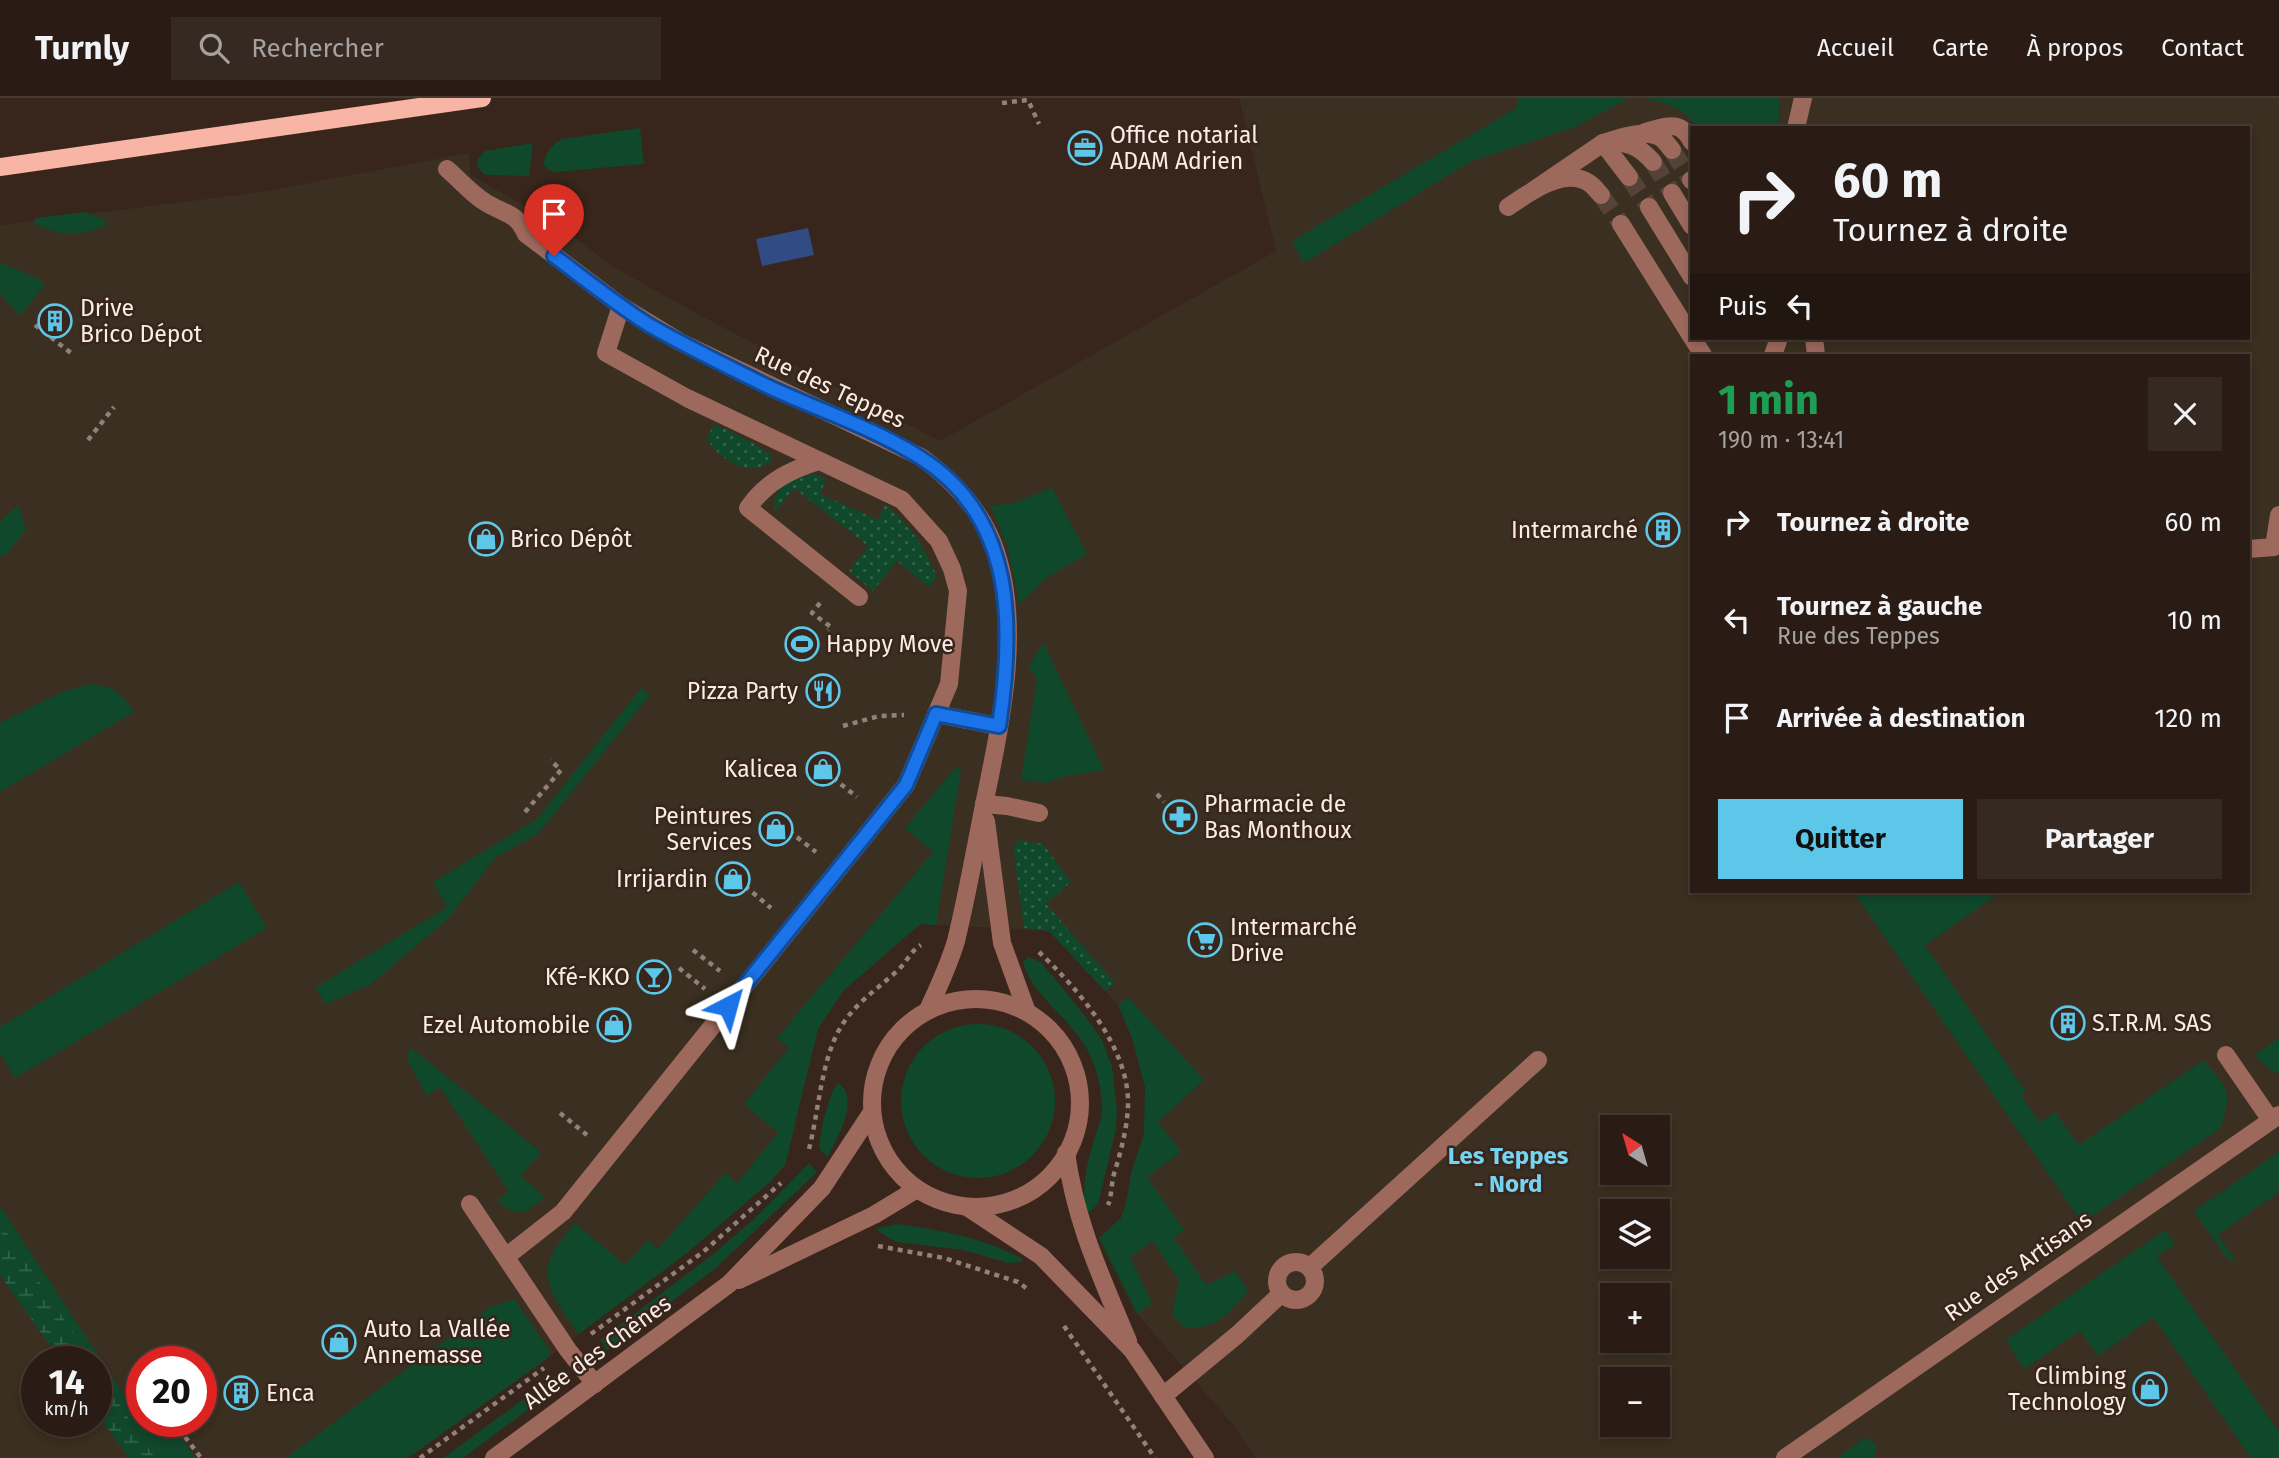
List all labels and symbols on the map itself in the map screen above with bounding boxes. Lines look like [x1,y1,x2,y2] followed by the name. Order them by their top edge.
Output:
[1110,121,1258,175] place label: Office notarial ADAM Adrien
[1066,129,1104,167] office icon: Office notarial ADAM Adrien
[524,184,584,256] pin
[80,294,203,348] place label: Drive Brico Dépot
[36,302,74,340] building icon: Drive Brico Dépot
[750,340,910,434] street label: Rue des Teppes
[1644,511,1682,549] building icon: Intermarché
[1511,516,1638,544] place label: Intermarché
[467,520,505,558] shop icon: Brico Dépôt
[510,525,633,553] place label: Brico Dépôt
[783,625,821,663] sports icon: Happy Move
[826,630,954,658] place label: Happy Move
[804,672,842,710] restaurant icon: Pizza Party
[687,677,799,705] place label: Pizza Party
[804,750,842,788] shop icon: Kalicea
[724,755,798,783] place label: Kalicea
[1204,790,1353,844] place label: Pharmacie de Bas Monthoux
[1161,798,1199,836] pharmacy icon: Pharmacie de Bas Monthoux
[654,802,752,856] place label: Peintures Services
[757,810,795,848] shop icon: Peintures Services
[714,860,752,898] shop icon: Irrijardin
[616,865,708,893] place label: Irrijardin
[1230,913,1357,967] place label: Intermarché Drive
[1186,921,1224,959] supermarket icon: Intermarché Drive
[635,958,673,996] bar icon: Kfé-KKO
[545,963,630,991] place label: Kfé-KKO
[691,969,765,1043] position arrow
[2049,1004,2087,1042] building icon: S.T.R.M. SAS
[595,1006,633,1044] shop icon: Ezel Automobile
[2092,1009,2212,1037] place label: S.T.R.M. SAS
[422,1011,590,1039] place label: Ezel Automobile
[1600,1115,1670,1185] north arrow
[1448,1142,1569,1198] district label: Les Teppes - Nord
[1939,1205,2097,1327] street label: Rue des Artisans
[517,1289,677,1415] street label: Allée des Chênes
[364,1315,510,1369] place label: Auto La Vallée Annemasse
[320,1323,358,1361] shop icon: Auto La Vallée Annemasse
[126,1346,217,1437] speed limit sign: 20
[2008,1362,2127,1416] place label: Climbing Technology
[2131,1370,2169,1408] shop icon: Climbing Technology
[222,1374,260,1412] building icon: Enca
[266,1379,315,1407] place label: Enca

